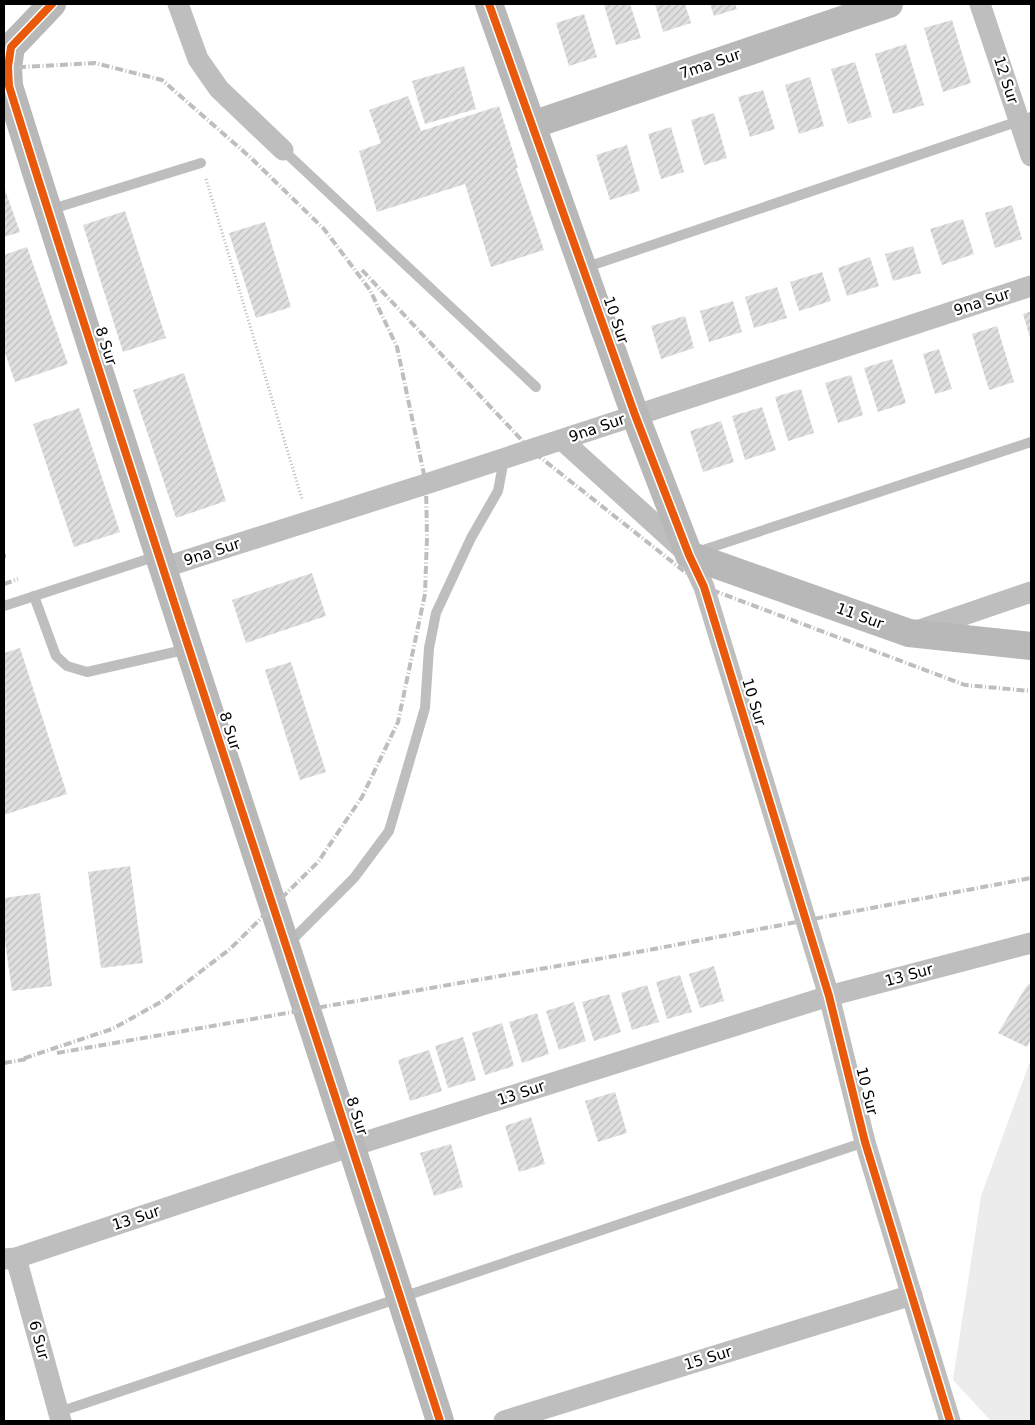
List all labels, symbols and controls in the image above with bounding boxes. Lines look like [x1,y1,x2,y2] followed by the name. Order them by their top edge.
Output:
[677,45,744,83] street label: 7ma Sur
[990,54,1022,107] street label: 12 Sur
[952,284,1013,320] street label: 9na Sur
[600,294,633,347] street label: 10 Sur
[91,324,121,368] street label: 8 Sur
[567,410,628,446] street label: 9na Sur
[182,534,243,570] street label: 9na Sur
[834,599,887,633] street label: 11 Sur
[738,676,770,729] street label: 10 Sur
[215,709,245,753] street label: 8 Sur
[883,960,936,990] street label: 13 Sur
[852,1065,882,1118] street label: 10 Sur
[495,1077,548,1109] street label: 13 Sur
[342,1094,372,1138] street label: 8 Sur
[110,1202,163,1234] street label: 13 Sur
[25,1319,53,1362] street label: 6 Sur
[682,1342,735,1374] street label: 15 Sur

